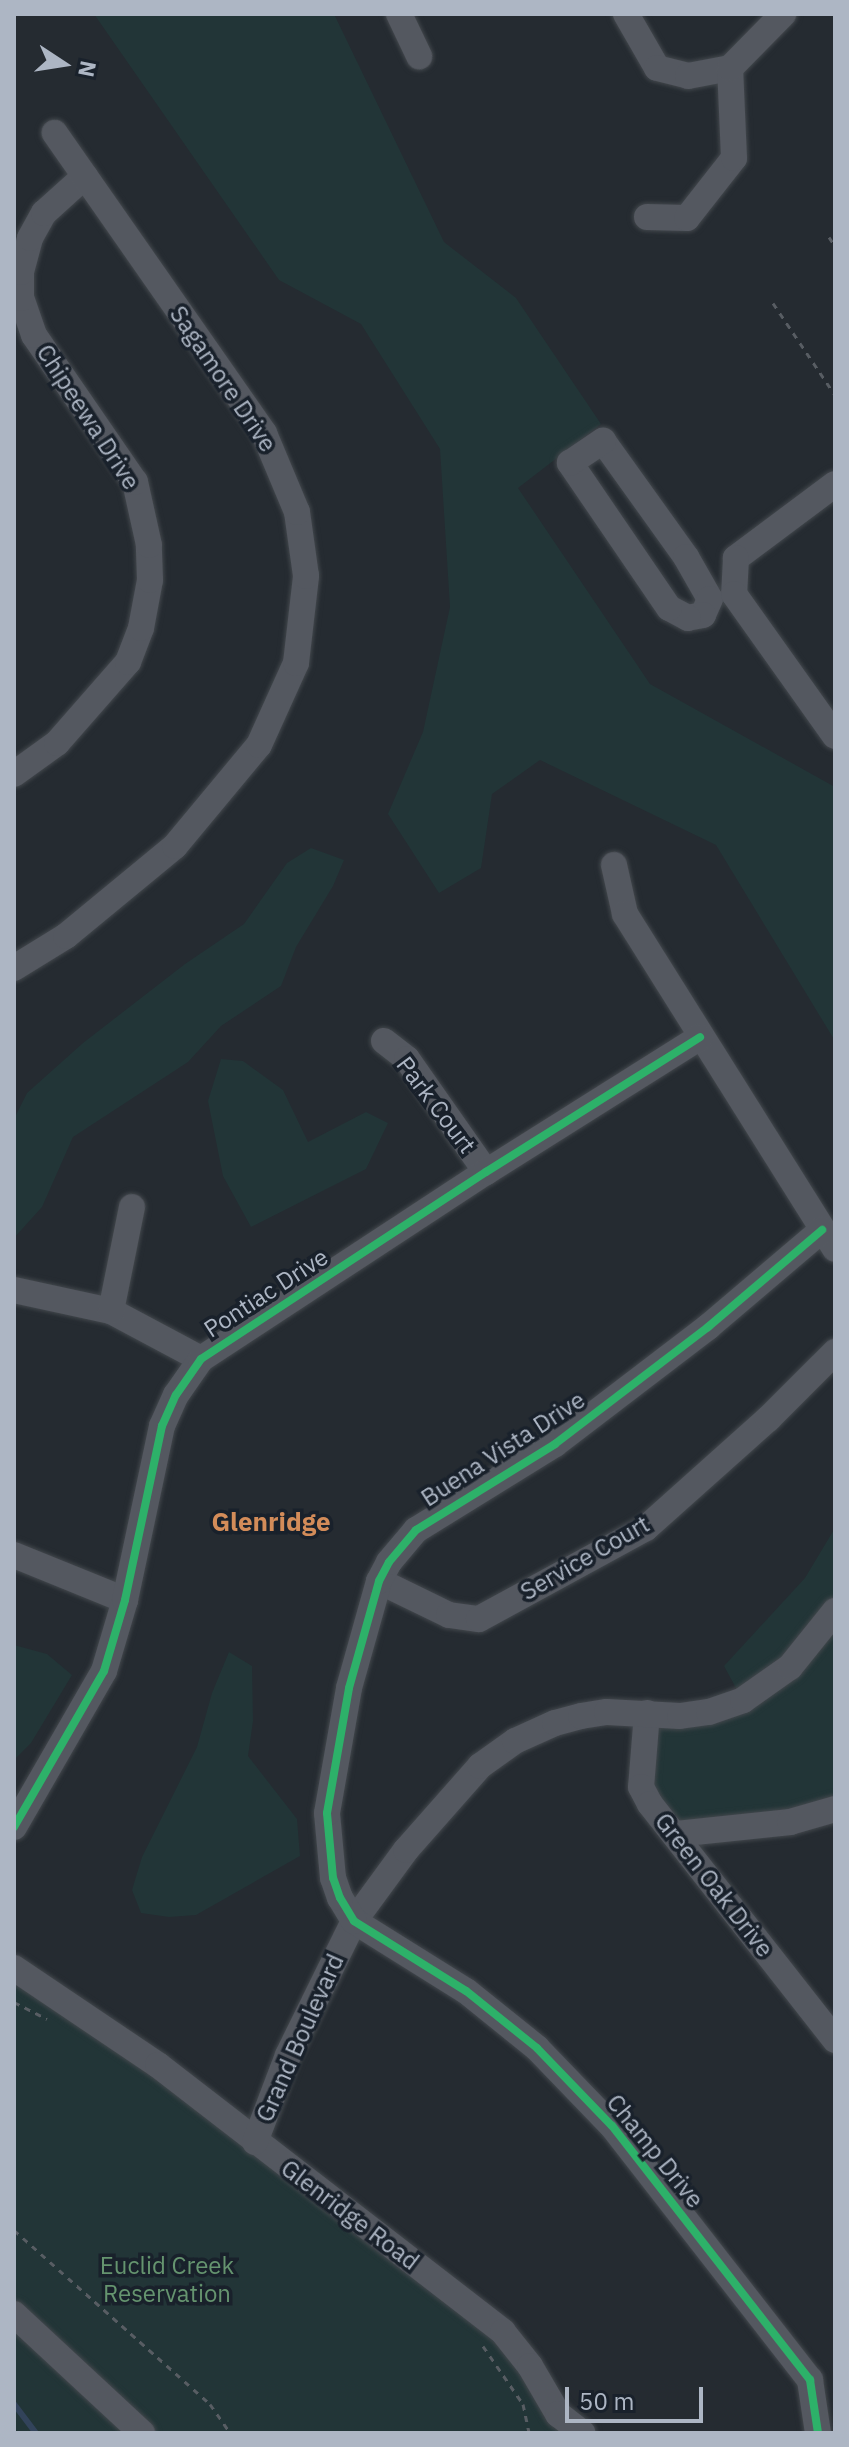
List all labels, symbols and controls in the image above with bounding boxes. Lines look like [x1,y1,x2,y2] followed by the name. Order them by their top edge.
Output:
[24,24,104,104] north arrow
[72,58,104,80] text: N
[164,301,282,457] street label: Sagamore Drive
[30,339,146,495] street label: Chipeewa Drive
[390,1051,482,1159] street label: Park Court
[199,1242,333,1344] street label: Pontiac Drive
[416,1385,590,1513] street label: Buena Vista Drive
[211,1506,331,1538] district label: Glenridge
[515,1510,655,1606] street label: Service Court
[649,1807,779,1963] street label: Green Oak Drive
[250,1950,350,2126] street label: Grand Boulevard
[601,2088,709,2214] street label: Champ Drive
[275,2154,425,2276] street label: Glenridge Road
[100,2252,234,2308] park label: Euclid Creek Reservation
[569,2371,707,2421] scale bar
[579,2385,634,2417] text: 50 m

